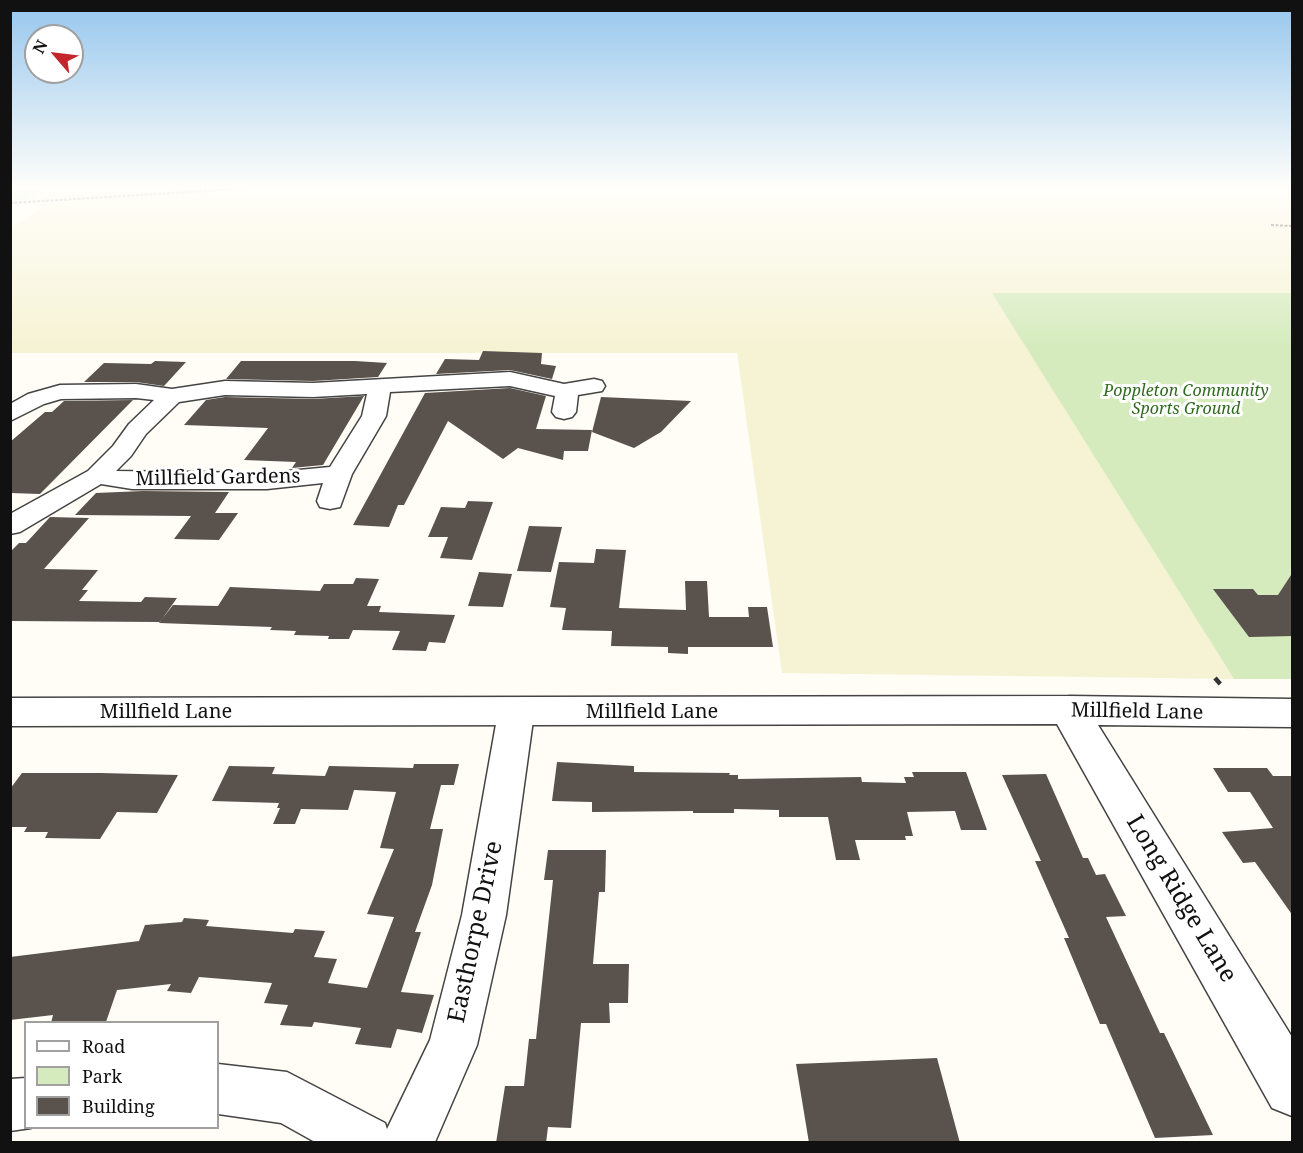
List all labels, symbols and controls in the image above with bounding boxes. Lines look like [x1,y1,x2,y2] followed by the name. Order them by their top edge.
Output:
[24,24,84,84] north arrow
[27,36,53,57] text: N
[1103,381,1269,419] park label: Poppleton Community Sports Ground
[135,465,301,491] street label: Millfield Gardens
[1071,699,1203,725] street label: Millfield Lane
[100,700,232,724] street label: Millfield Lane
[586,700,718,724] street label: Millfield Lane
[1120,810,1242,988] street label: Long Ridge Lane
[443,838,509,1026] street label: Easthorpe Drive
[24,1021,219,1129] legend
[82,1034,125,1058] text: Road
[82,1064,122,1088] text: Park
[82,1094,155,1118] text: Building

